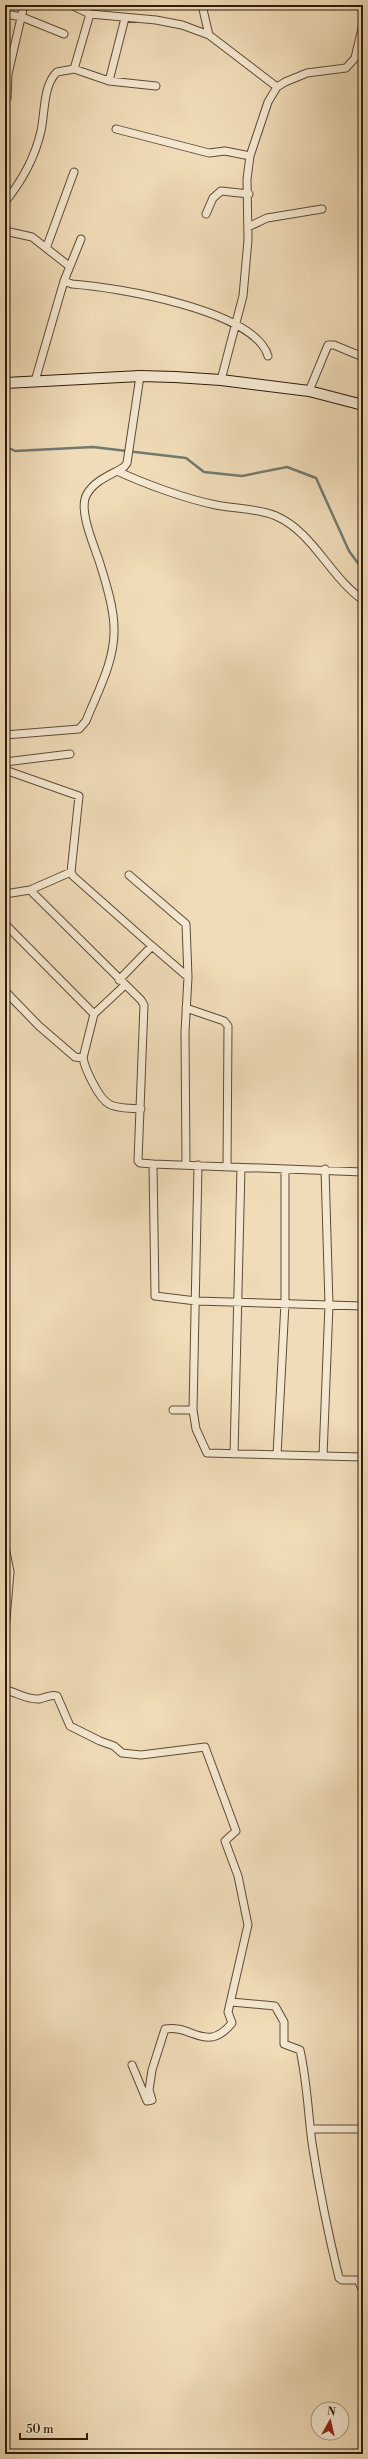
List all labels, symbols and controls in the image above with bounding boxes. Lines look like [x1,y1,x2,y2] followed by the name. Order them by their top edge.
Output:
[310,2401,350,2441] north arrow
[326,2405,337,2420] text: N
[20,2415,87,2441] scale bar
[26,2422,54,2437] text: 50 m

